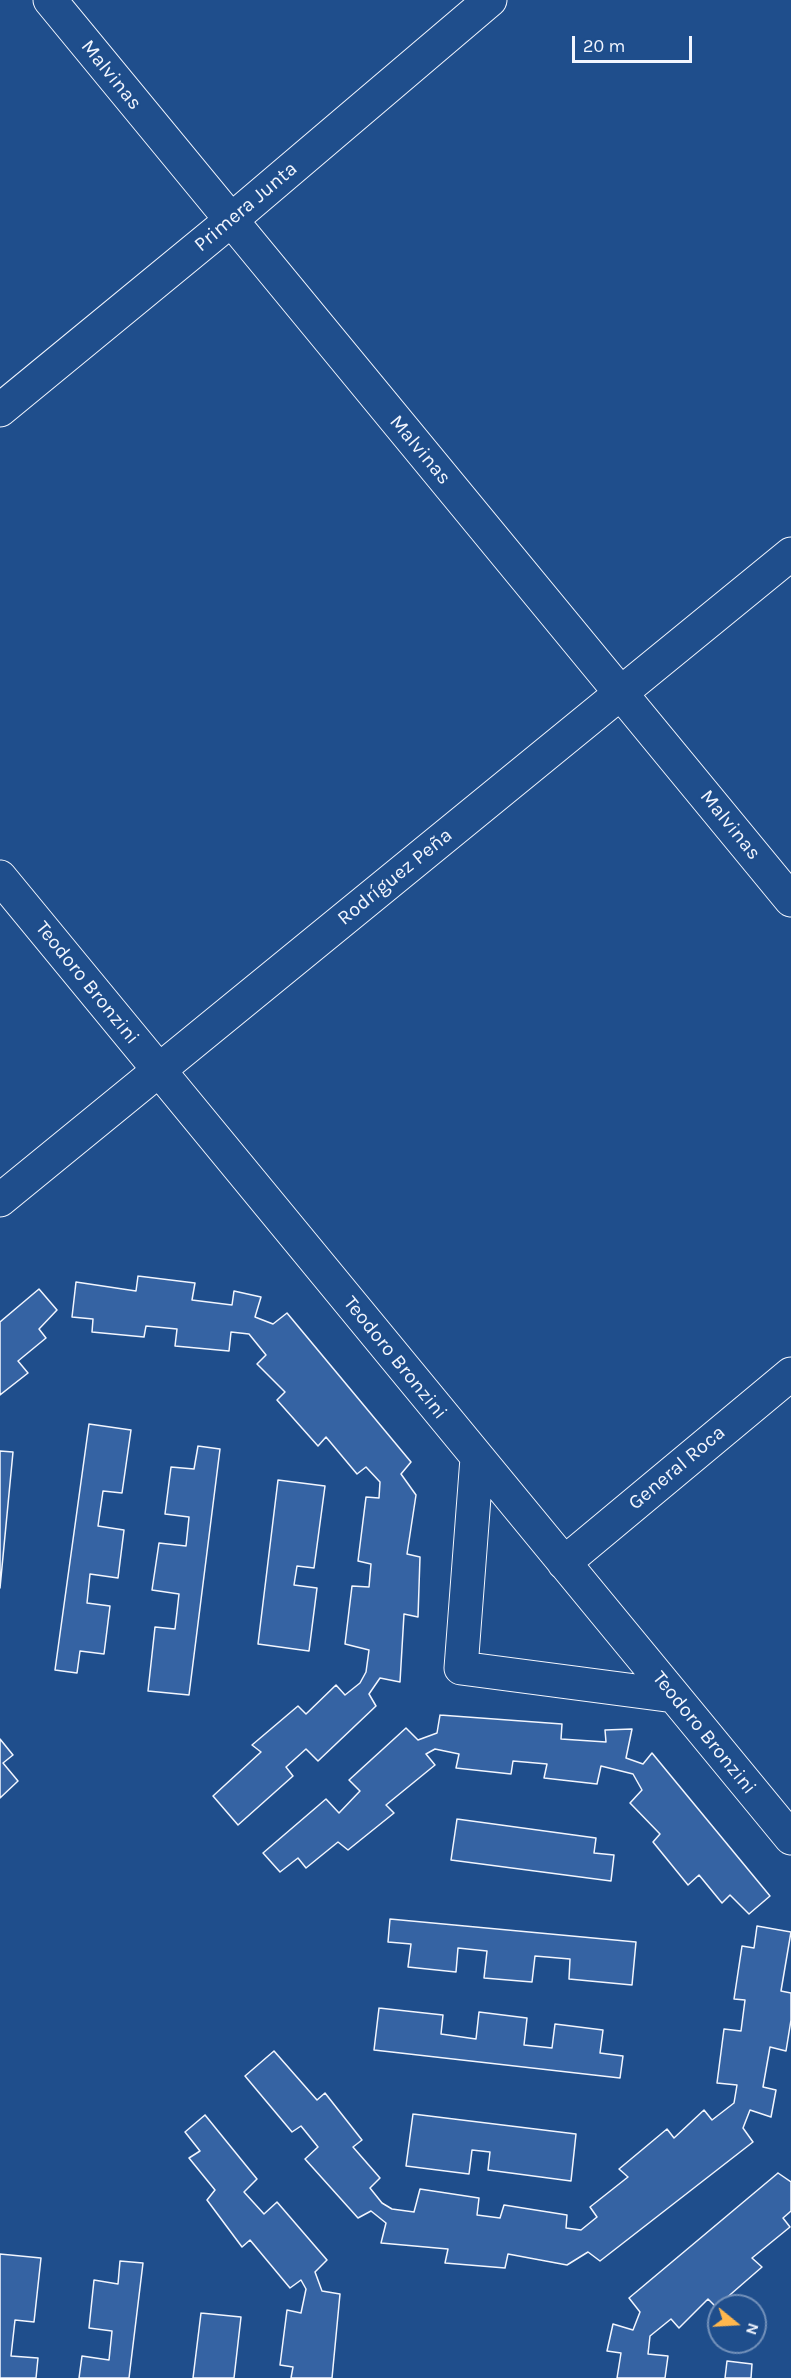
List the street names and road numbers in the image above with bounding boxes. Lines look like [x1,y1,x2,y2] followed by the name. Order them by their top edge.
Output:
[76,35,146,115] street label: Malvinas
[190,157,302,257] street label: Primera Junta
[384,410,456,490] street label: Malvinas
[695,785,765,865] street label: Malvinas
[333,823,457,931] street label: Rodríguez Peña
[30,917,144,1049] street label: Teodoro Bronzini
[338,1292,452,1424] street label: Teodoro Bronzini
[624,1421,730,1515] street label: General Roca
[647,1667,761,1799] street label: Teodoro Bronzini

